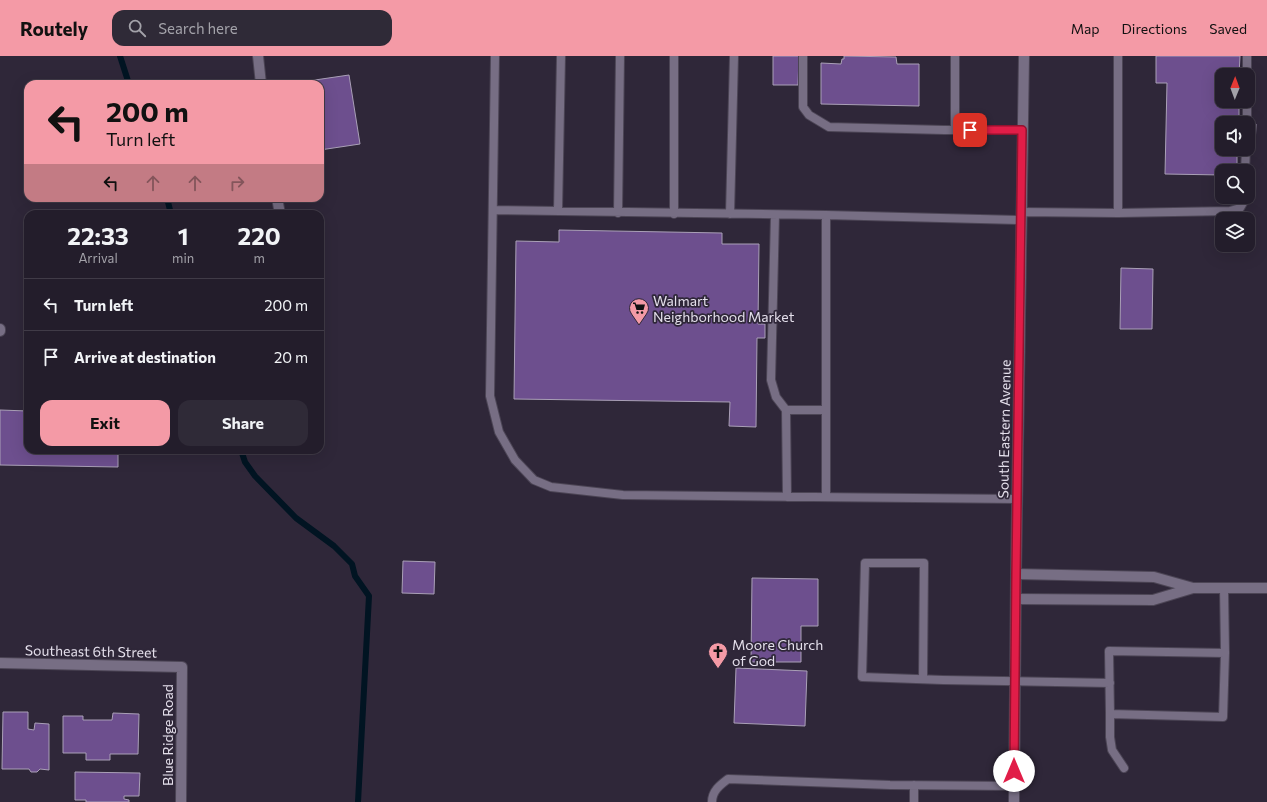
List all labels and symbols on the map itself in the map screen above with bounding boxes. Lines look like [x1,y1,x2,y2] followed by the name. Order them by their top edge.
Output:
[1215,68,1255,108] north arrow
[953,113,987,147] pin
[653,292,795,325] place label: Walmart Neighborhood Market
[628,297,650,325] supermarket icon: Walmart Neighborhood Market
[994,359,1014,499] street label: South Eastern Avenue
[732,636,823,669] place label: Moore Church of God
[25,641,157,661] street label: Southeast 6th Street
[707,641,729,669] church icon: Moore Church of God
[159,684,176,786] street label: Blue Ridge Road
[993,750,1035,792] position arrow

